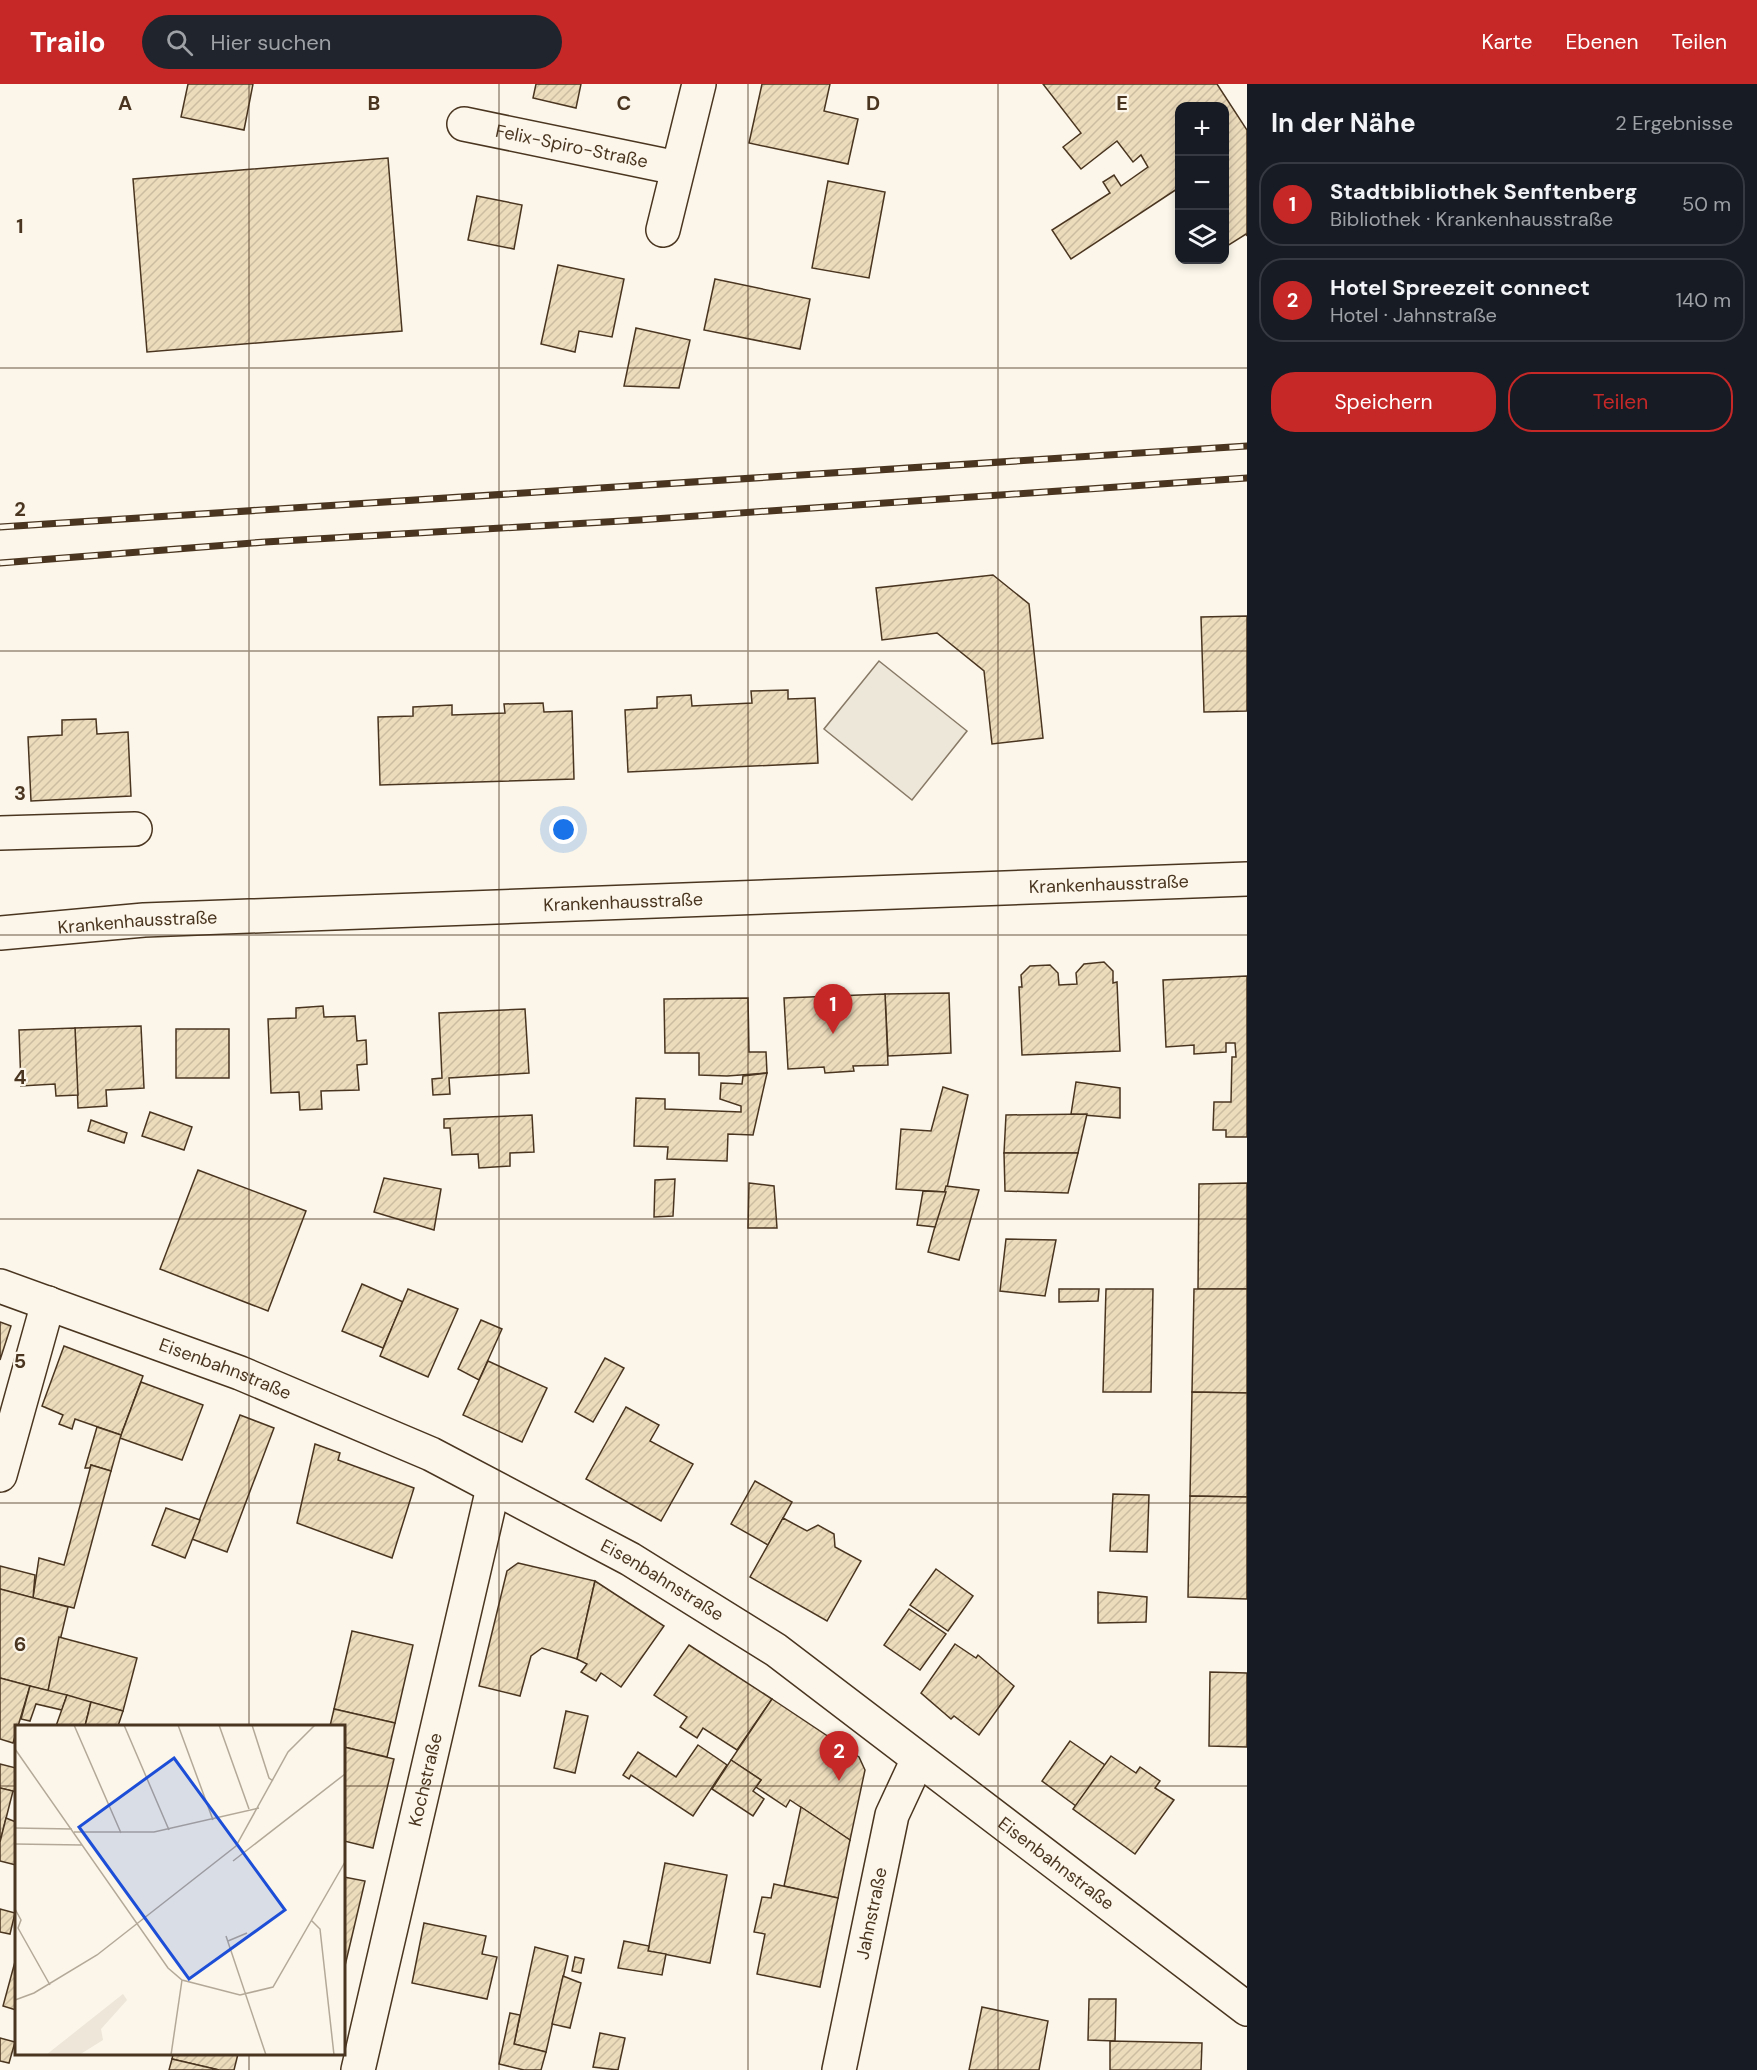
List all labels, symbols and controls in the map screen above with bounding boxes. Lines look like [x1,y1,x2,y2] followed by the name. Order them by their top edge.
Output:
[142,15,562,69] search box
[30,24,106,61] text: Trailo
[163,26,196,59] icon: search
[211,28,331,57] text: Hier suchen
[1482,28,1532,56] text: Karte
[1565,28,1638,56] text: Ebenen
[1671,28,1727,56] text: Teilen
[118,90,132,116] text: A
[368,90,380,116] text: B
[617,90,631,116] text: C
[866,90,880,116] text: D
[1116,90,1128,116] text: E
[1175,102,1229,264] map controls
[1175,102,1229,156] button: +
[1271,106,1416,140] text: In der Nähe
[1615,110,1733,136] text: 2 Ergebnisse
[493,119,650,174] street label: Felix-Spiro-Straße
[1175,156,1229,210] button: −
[1330,177,1637,206] text: Stadtbibliothek Senftenberg
[1289,191,1296,217] text: 1
[1682,191,1731,217] text: 50 m
[1330,206,1613,232] text: Bibliothek · Krankenhausstraße
[1175,210,1229,264] button: layers
[16,213,24,239] text: 1
[1330,273,1590,302] text: Hotel Spreezeit connect
[1287,287,1298,313] text: 2
[1676,287,1731,313] text: 140 m
[1330,302,1497,328] text: Hotel · Jahnstraße
[1271,372,1496,432] button: Speichern
[1508,372,1733,432] button: Teilen
[14,496,26,522] text: 2
[14,780,26,806] text: 3
[549,815,578,844] your location
[1028,869,1189,899] street label: Krankenhausstraße
[543,887,703,917] street label: Krankenhausstraße
[57,905,218,940] street label: Krankenhausstraße
[814,984,852,1034] pin: 1
[14,1064,27,1090] text: 4
[156,1333,295,1405] street label: Eisenbahnstraße
[14,1348,26,1374] text: 5
[596,1534,728,1626] street label: Eisenbahnstraße
[14,1631,26,1657] text: 6
[15,1725,345,2055] inset map
[403,1731,448,1829] street label: Kochstraße
[820,1732,858,1781] pin: 2
[993,1812,1119,1915] street label: Eisenbahnstraße
[850,1865,893,1962] street label: Jahnstraße

